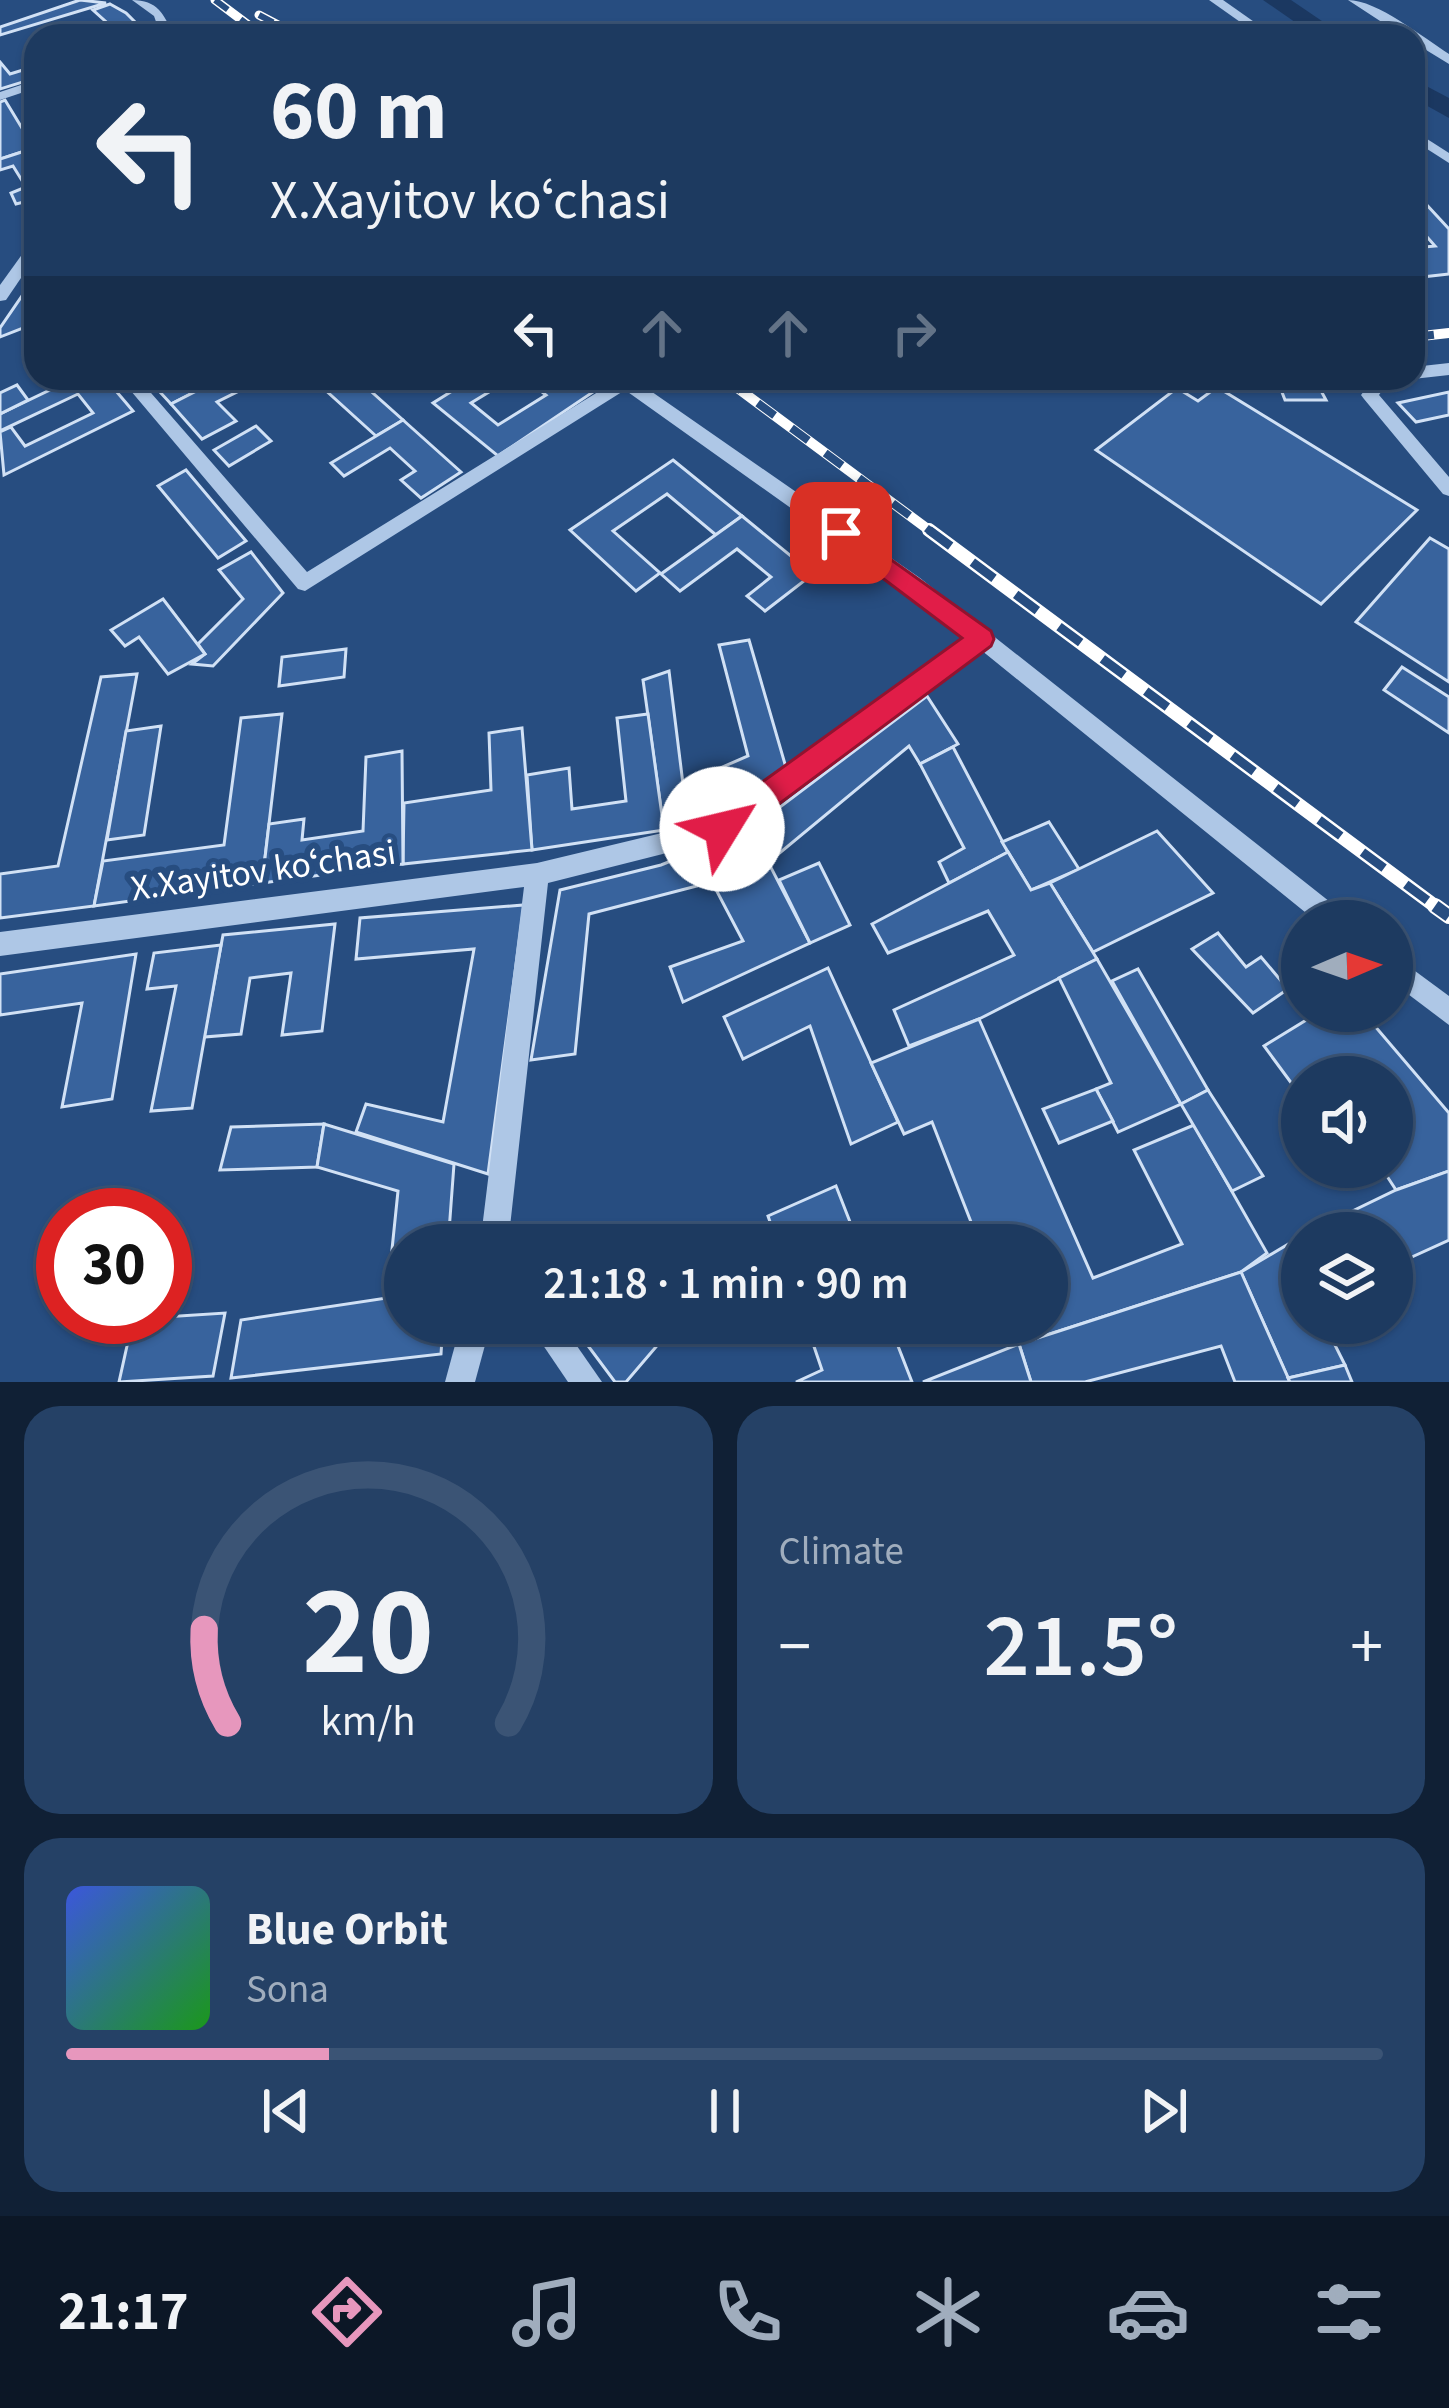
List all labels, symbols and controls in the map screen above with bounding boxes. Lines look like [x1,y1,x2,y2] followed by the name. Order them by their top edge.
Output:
[270,52,448,172] text: 60 m
[72,72,228,228] icon: left
[270,163,670,240] text: X.Xayitov koʻchasi
[503,300,569,366] icon: left
[629,300,695,366] icon: ahead
[755,300,821,366] icon: ahead
[881,300,947,366] icon: right
[790,482,892,584] pin
[808,500,874,566] icon: arrive
[659,766,785,892] position arrow
[128,827,399,914] street label: X.Xayitov koʻchasi
[1281,900,1413,1032] north arrow
[1281,900,1413,1344] map controls
[1281,1056,1413,1188] button: sound
[36,1188,192,1344] speed limit sign: 30
[1281,1212,1413,1344] button: layers
[543,1252,909,1316] text: 21:18 · 1 min · 90 m
[779,1524,904,1580] text: Climate
[302,1544,434,1722] text: 20
[983,1583,1178,1711] text: 21.5°
[779,1600,811,1694] text: −
[1350,1600,1383,1694] text: +
[321,1691,416,1752] text: km/h
[246,1898,448,1962] text: Blue Orbit
[246,1962,329,2018] text: Sona
[253,2078,319,2144] icon: previous
[692,2078,758,2144] icon: pause
[1131,2078,1197,2144] icon: next
[305,2270,389,2354] icon: directions
[505,2270,589,2354] icon: music
[706,2270,790,2354] icon: phone
[906,2270,990,2354] icon: climate
[1106,2270,1190,2354] icon: car
[1307,2270,1391,2354] icon: filters
[58,2274,188,2351] text: 21:17

